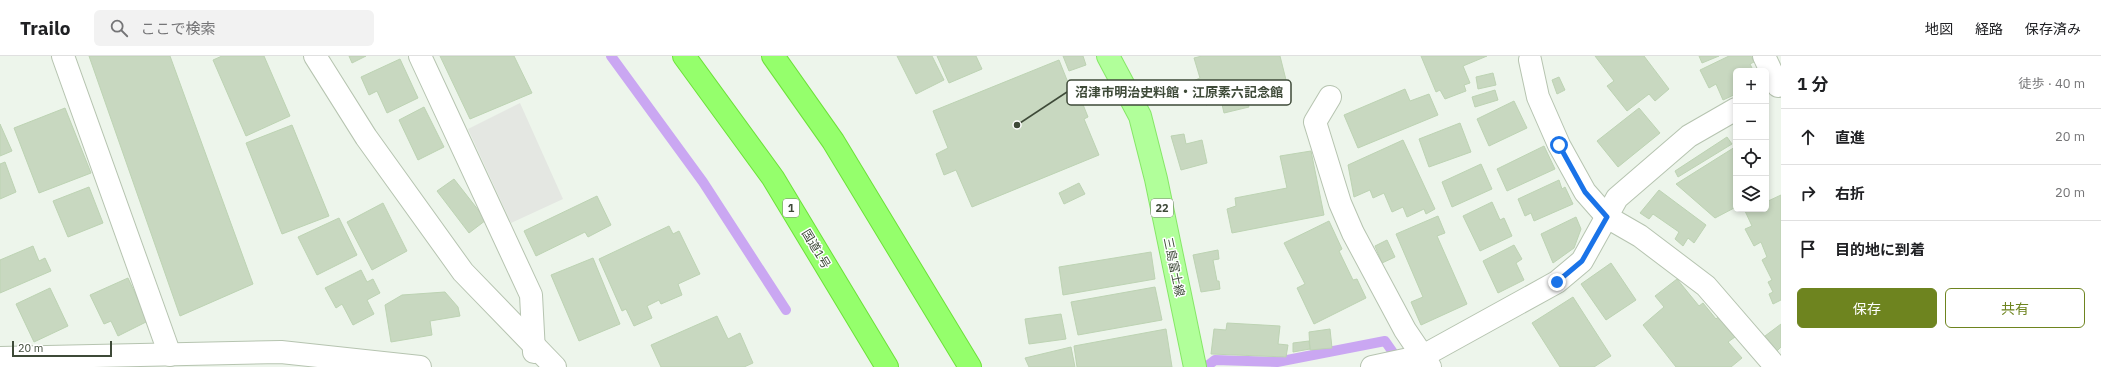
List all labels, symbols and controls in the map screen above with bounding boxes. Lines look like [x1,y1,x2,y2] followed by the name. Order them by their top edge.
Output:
[94,10,374,46] search box
[20,16,70,40] text: Trailo
[108,17,130,39] icon: search
[140,19,215,38] text: ここで検索
[1925,20,1953,38] text: 地図
[1975,20,2003,38] text: 経路
[2025,20,2081,38] text: 保存済み
[1733,68,1769,212] map controls
[1733,68,1769,104] button: +
[1797,73,1828,95] text: 1 分
[2019,75,2085,92] text: 徒歩 · 40 m
[1067,80,1291,105] callout: 沼津市明治史料館・江原素六記念館
[1075,84,1283,101] text: 沼津市明治史料館・江原素六記念館
[1733,104,1769,140] button: −
[1797,126,1819,148] icon: ahead
[1835,128,1865,147] text: 直進
[2055,128,2085,145] text: 20 m
[1550,136,1568,154] route start
[1733,140,1769,176] button: locate
[1733,176,1769,212] button: layers
[1797,182,1819,204] icon: right
[1835,184,1865,203] text: 右折
[2055,184,2085,201] text: 20 m
[783,199,799,217] road number: 1
[1151,199,1173,217] road number: 22
[799,226,834,271] street label: 国道1号
[1161,236,1188,298] street label: 三島富士線
[1797,238,1819,260] icon: arrive
[1835,240,1925,259] text: 目的地に到着
[1548,273,1566,291] route end
[1797,288,1937,328] button: 保存
[1945,288,2085,328] button: 共有
[12,339,112,358] scale bar
[18,341,43,355] text: 20 m

